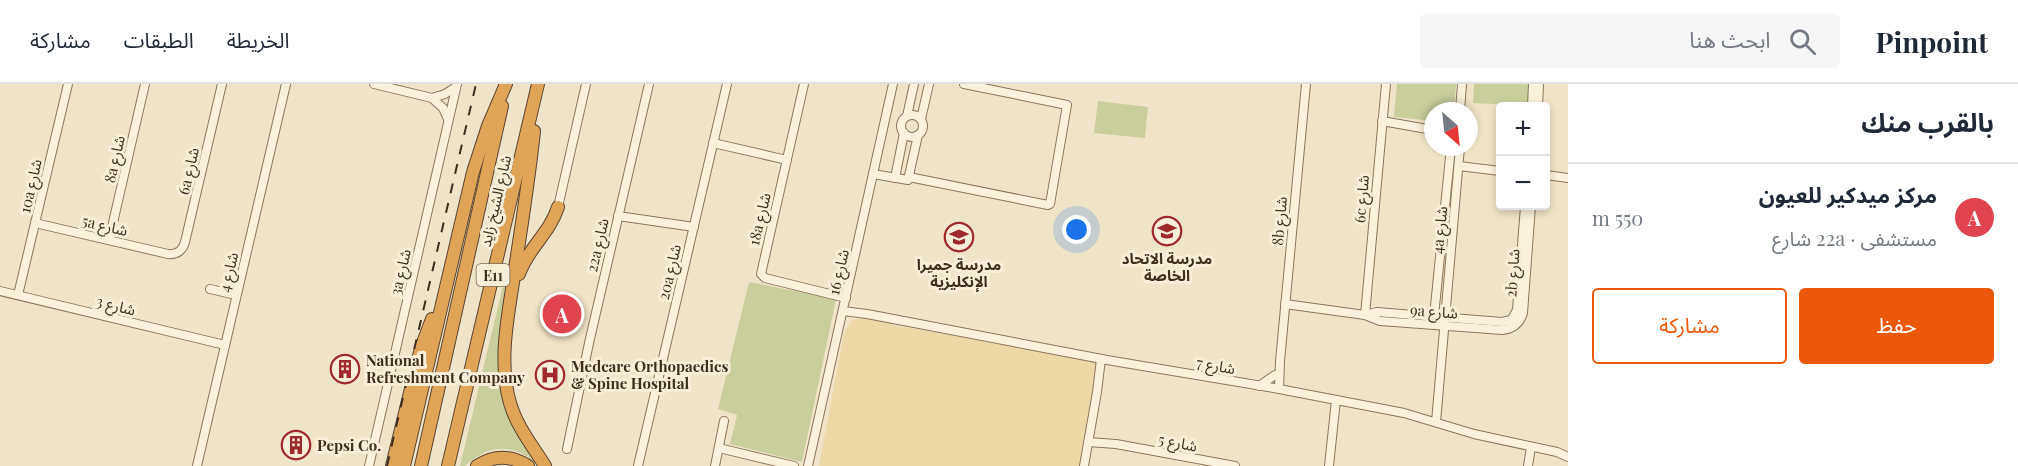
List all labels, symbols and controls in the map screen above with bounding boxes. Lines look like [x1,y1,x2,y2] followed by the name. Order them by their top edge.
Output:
[1420,14,1840,68] search box
[1876,23,1988,60] text: Pinpoint
[1689,24,1771,54] text: ابحث هنا
[30,25,91,53] text: مشاركة
[124,25,194,53] text: الطبقات
[227,25,290,53] text: الخريطة
[1786,25,1819,58] icon: search
[1424,102,1478,156] north arrow
[1496,102,1550,210] map controls
[1496,102,1550,156] button: +
[1861,104,1994,139] text: بالقرب منك
[99,133,132,185] street label: 8a شارع
[173,145,206,197] street label: 6a شارع
[475,153,518,249] street label: شارع الشيخ زايد
[1496,156,1550,210] button: −
[14,157,49,216] street label: 10a شارع
[1349,174,1376,224] street label: 6c شارع
[1759,179,1937,209] text: مركز ميدكير للعيون
[743,190,778,248] street label: 18a شارع
[1267,195,1294,247] street label: 8b شارع
[1592,204,1643,231] text: 550 m
[1968,204,1981,231] text: A
[1427,205,1454,255] street label: 4a شارع
[79,210,130,243] street label: 5a شارع
[1062,215,1091,244] your location
[1151,215,1183,247] school or university icon: مدرسة الاتحاد الخاصة
[581,216,616,275] street label: 22a شارع
[943,221,975,253] school or university icon: مدرسة جميرا الإنكليزية
[1772,224,1937,251] text: مستشفى · 22a شارع
[653,242,688,302] street label: 20a شارع
[385,247,418,298] street label: 3a شارع
[823,247,856,297] street label: شارع 16
[1122,248,1212,285] place label: مدرسة الاتحاد الخاصة
[1500,248,1527,298] street label: 2b شارع
[214,250,245,295] street label: شارع 4
[917,254,1001,292] place label: مدرسة جميرا الإنكليزية
[476,264,510,286] road number: E11
[1592,288,1787,364] button: مشاركة
[1799,288,1994,364] button: حفظ
[94,290,138,322] street label: شارع 3
[542,292,582,336] pin: A
[1409,299,1459,326] street label: 9a شارع
[366,350,525,387] place label: National Refreshment Company
[1195,352,1237,381] street label: شارع 7
[329,353,361,385] building icon: National Refreshment Company
[571,356,728,393] place label: Medcare Orthopaedics & Spine Hospital
[534,359,566,391] hospital icon: Medcare Orthopaedics & Spine Hospital
[1156,428,1199,459] street label: شارع 5
[280,429,312,461] building icon: Pepsi Co.
[317,435,381,455] place label: Pepsi Co.

